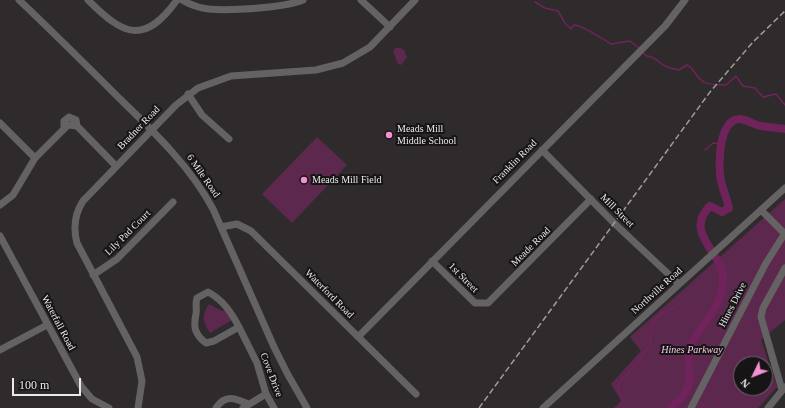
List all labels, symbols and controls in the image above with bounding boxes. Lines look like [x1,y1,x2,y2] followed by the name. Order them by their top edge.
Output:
[115,104,163,152] street label: Bradner Road
[397,123,456,146] place label: Meads Mill Middle School
[384,130,394,140] marker: Meads Mill Middle School
[490,137,540,187] street label: Franklin Road
[184,152,222,200] street label: 6 Mile Road
[312,174,381,186] place label: Meads Mill Field
[299,175,309,185] marker: Meads Mill Field
[598,192,636,230] street label: Mill Street
[103,208,153,258] street label: Lily Pad Court
[509,225,553,269] street label: Meade Road
[446,261,480,295] street label: 1st Street
[629,265,685,317] street label: Northville Road
[302,267,356,321] street label: Waterford Road
[717,281,749,329] street label: Hines Drive
[38,293,78,353] street label: Waterfall Road
[661,344,723,356] park label: Hines Parkway
[257,351,285,399] street label: Cove Drive
[733,356,773,396] north arrow
[14,370,83,396] scale bar
[738,377,752,391] text: N
[19,378,49,392] text: 100 m

